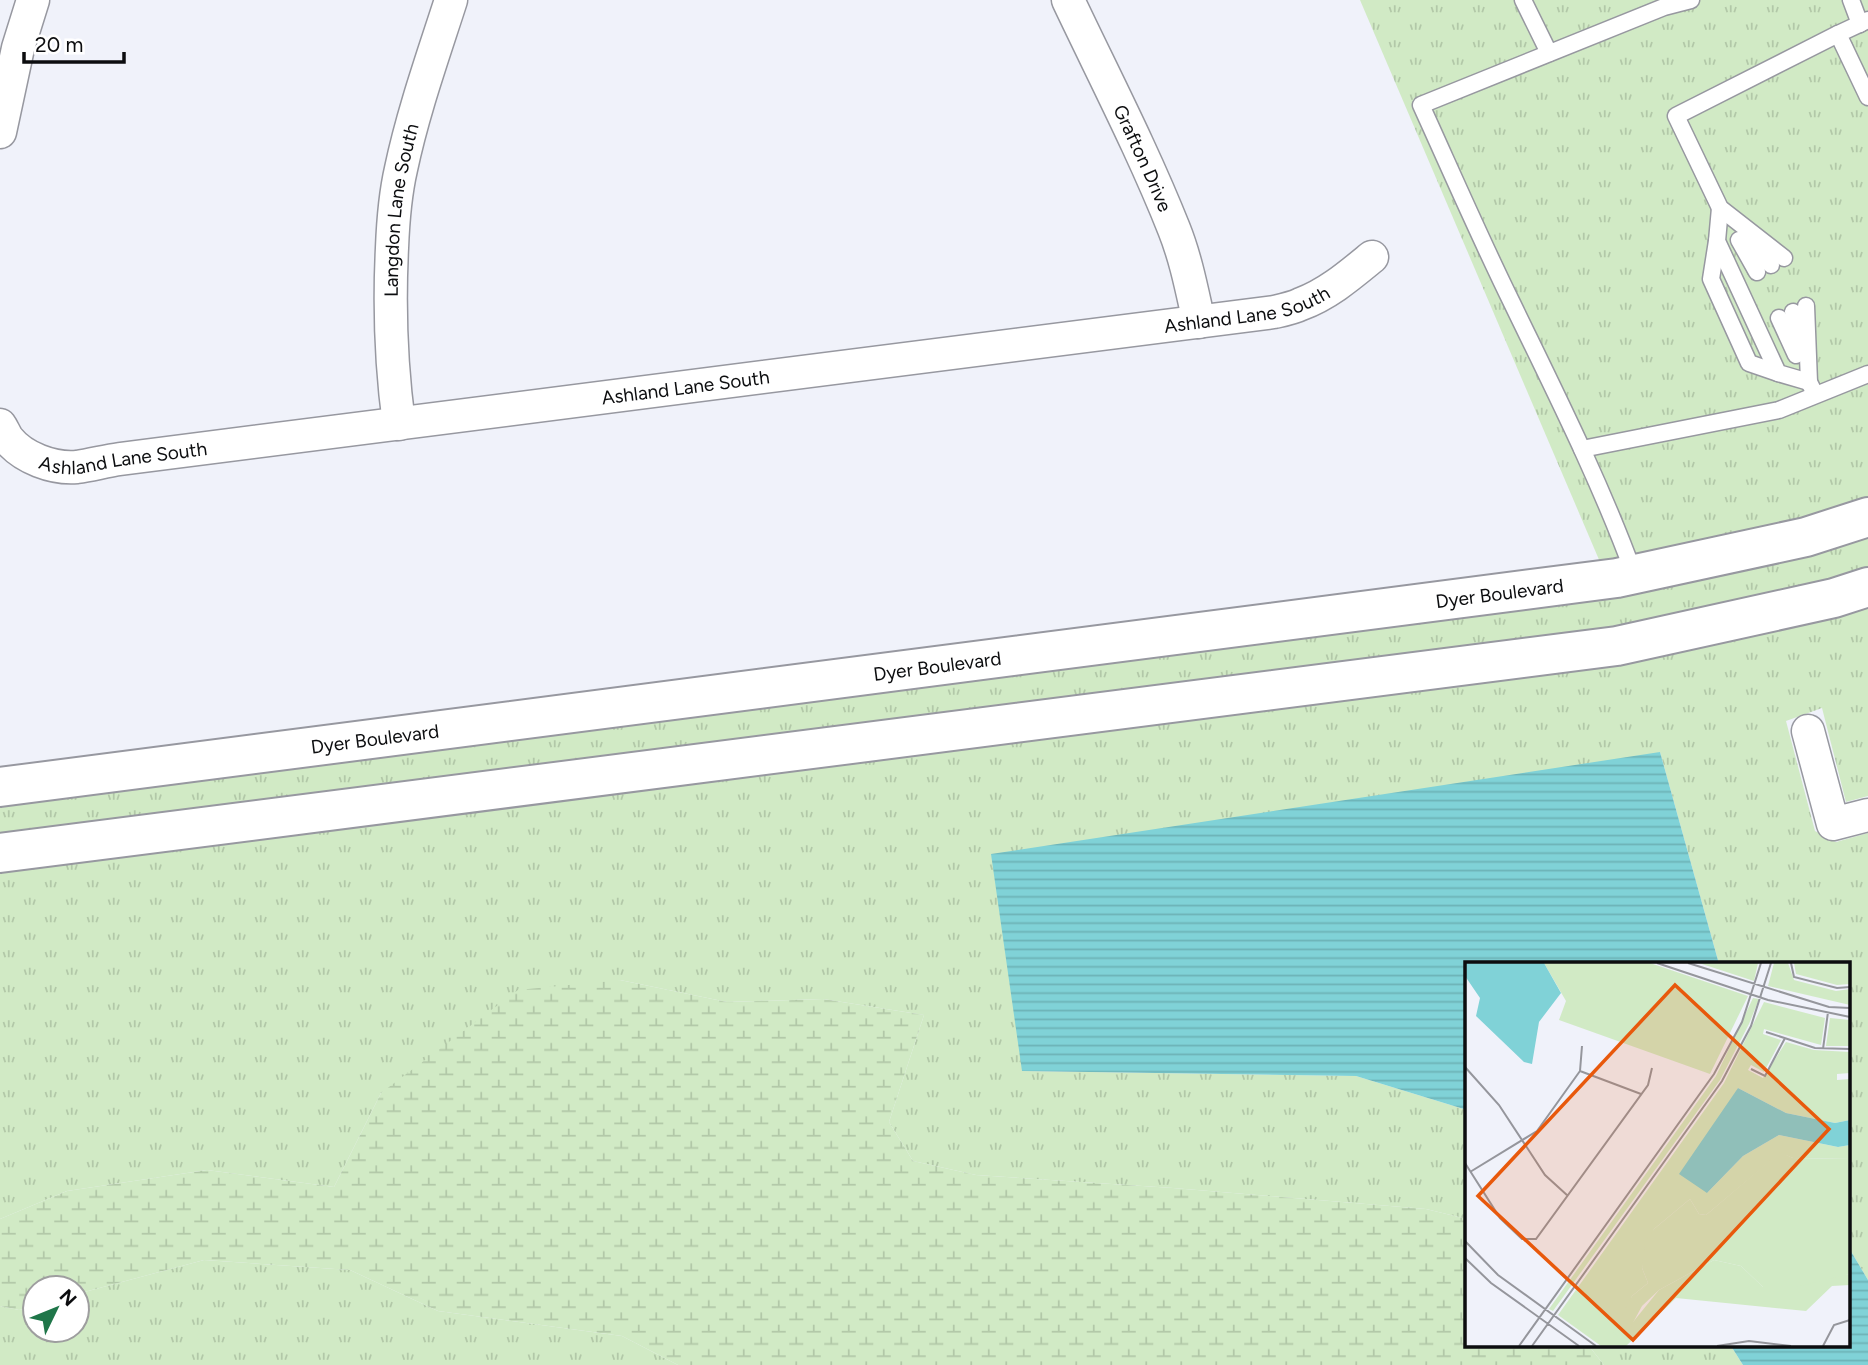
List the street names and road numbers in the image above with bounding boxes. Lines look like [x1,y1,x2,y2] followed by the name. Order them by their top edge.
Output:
[1109,101,1177,215] street label: Grafton Drive
[379,121,423,297] street label: Langdon Lane South
[1163,281,1334,337] street label: Ashland Lane South
[600,365,771,409] street label: Ashland Lane South
[37,437,208,479] street label: Ashland Lane South
[1434,574,1565,613] street label: Dyer Boulevard
[872,646,1003,686] street label: Dyer Boulevard
[309,719,440,758] street label: Dyer Boulevard

